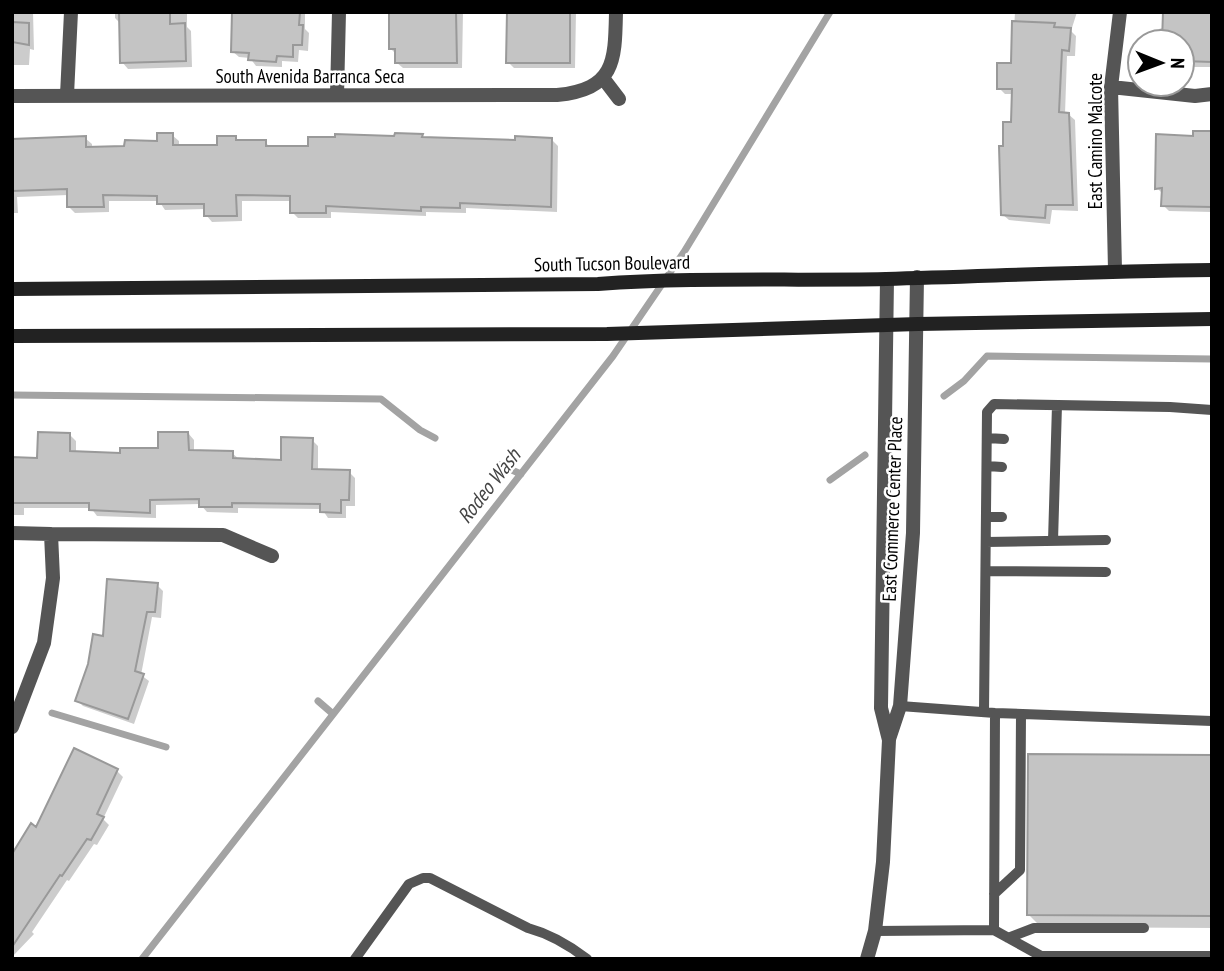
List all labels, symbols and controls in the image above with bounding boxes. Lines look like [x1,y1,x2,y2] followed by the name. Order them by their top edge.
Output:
[1126,28,1196,98] north arrow
[1166,58,1190,69] text: N
[215,64,405,88] street label: South Avenida Barranca Seca
[1083,73,1107,209] street label: East Camino Malcote
[534,250,690,276] street label: South Tucson Boulevard
[877,416,907,602] street label: East Commerce Center Place
[451,442,527,528] water label: Rodeo Wash

